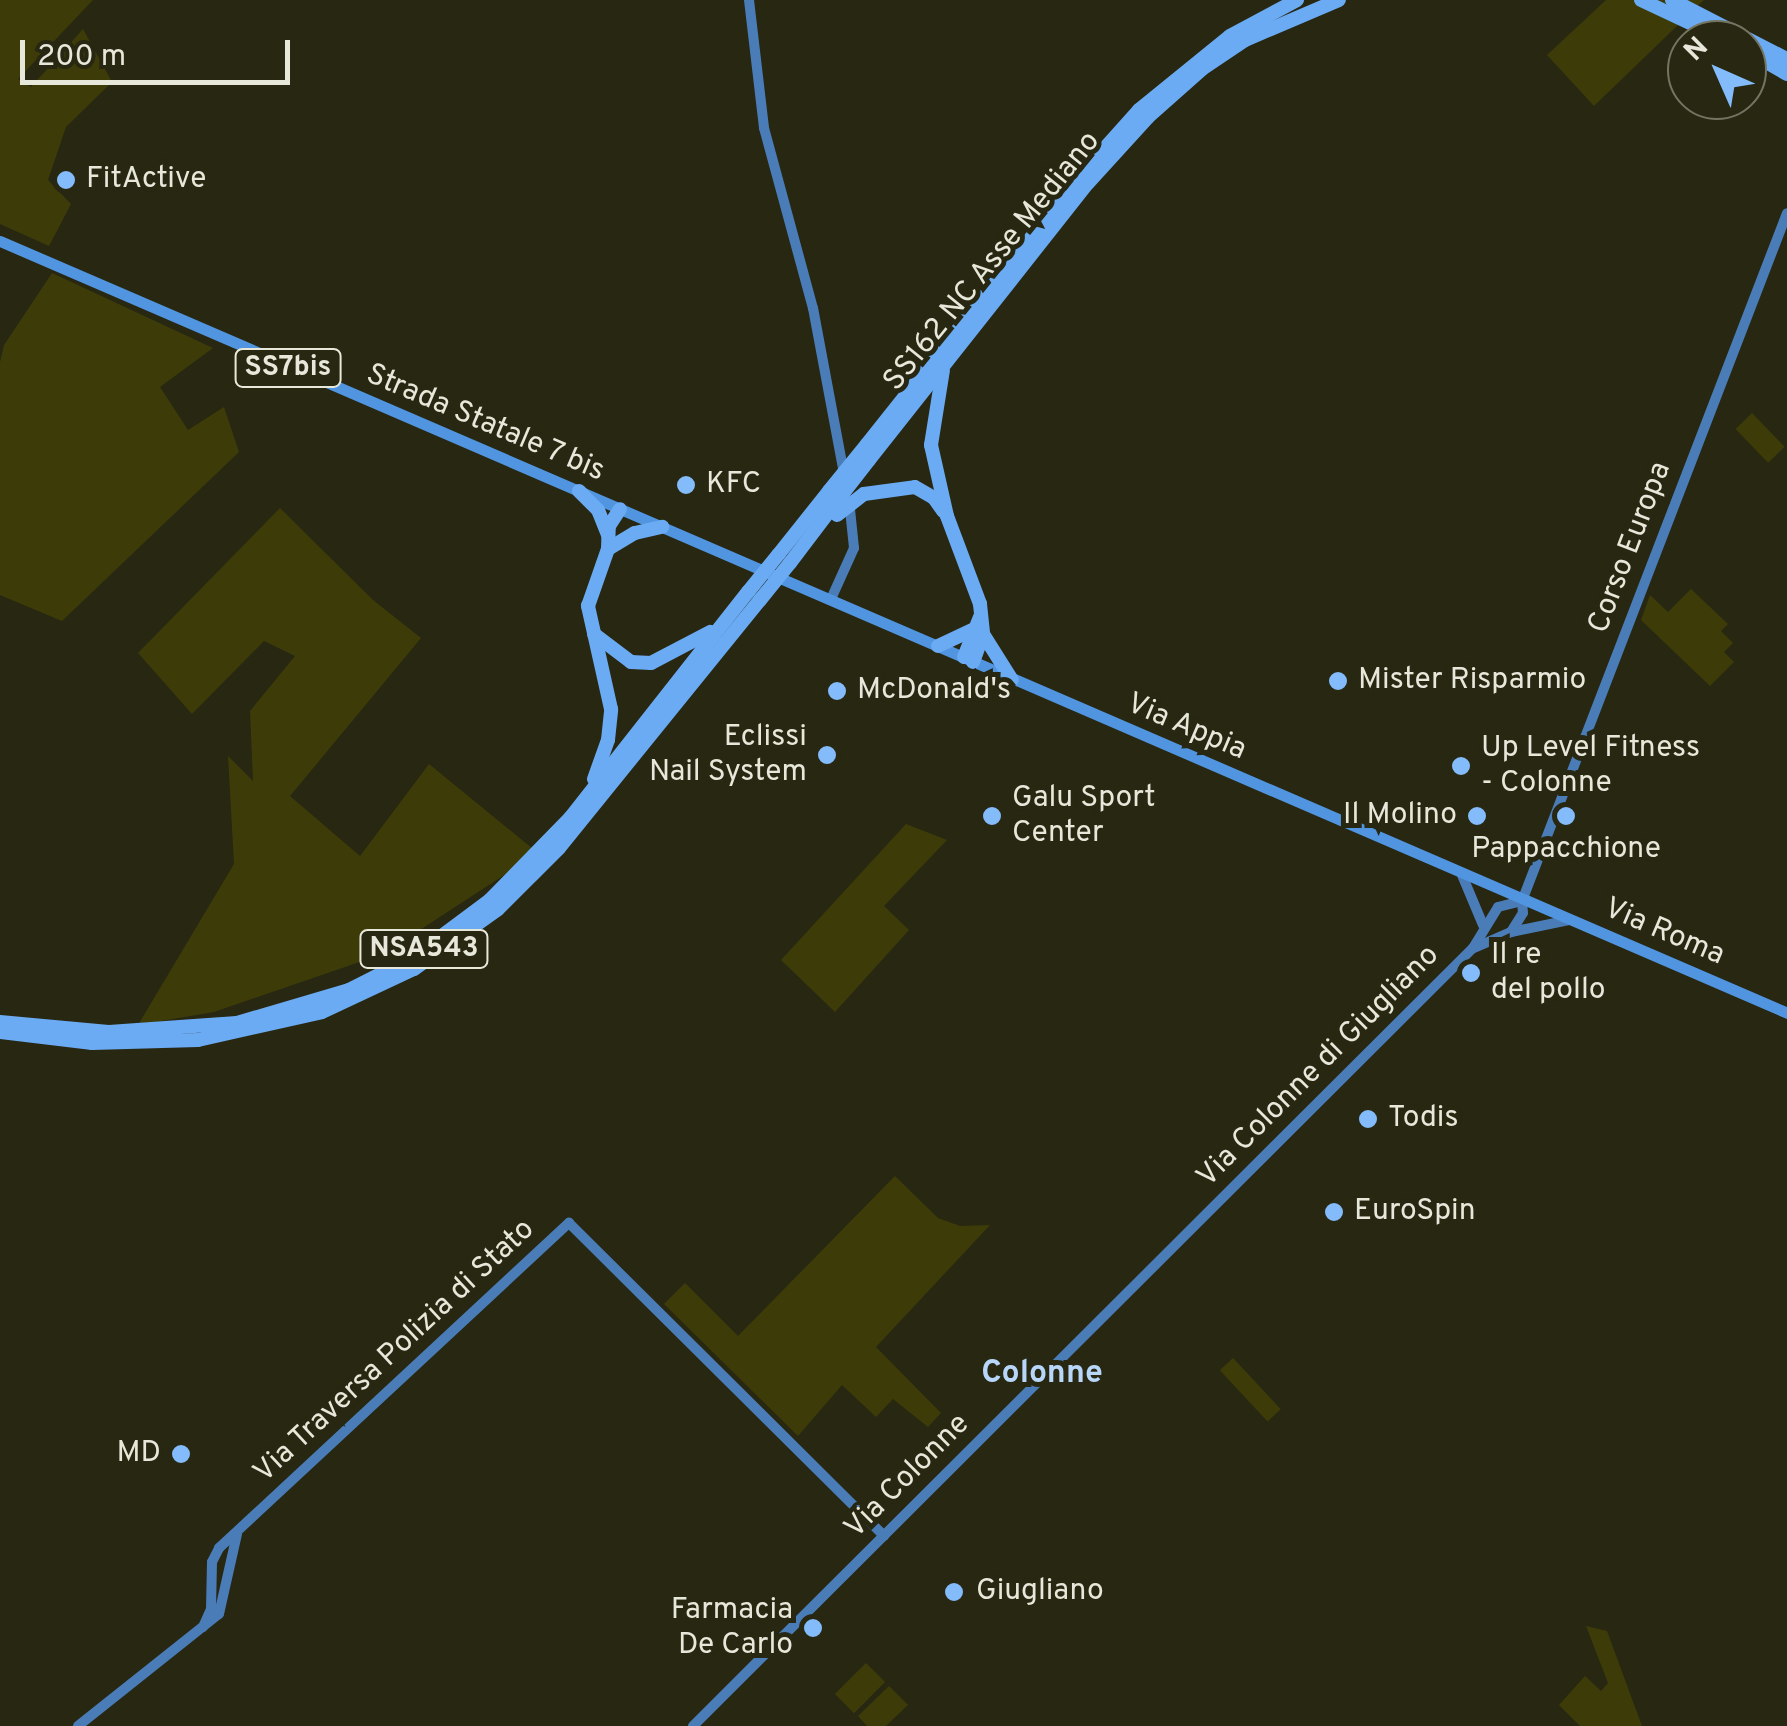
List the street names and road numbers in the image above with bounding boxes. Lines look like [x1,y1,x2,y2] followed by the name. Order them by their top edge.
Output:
[877,124,1109,400] street label: SS162 NC Asse Mediano
[233,345,343,391] road number: SS7bis
[359,357,611,491] street label: Strada Statale 7 bis
[1582,457,1680,639] street label: Corso Europa
[1120,687,1252,769] street label: Via Appia
[1598,892,1730,974] street label: Via Roma
[359,926,489,972] road number: NSA543
[1190,938,1448,1196] street label: Via Colonne di Giugliano
[247,1212,543,1492] street label: Via Traversa Polizia di Stato
[838,1407,978,1547] street label: Via Colonne

